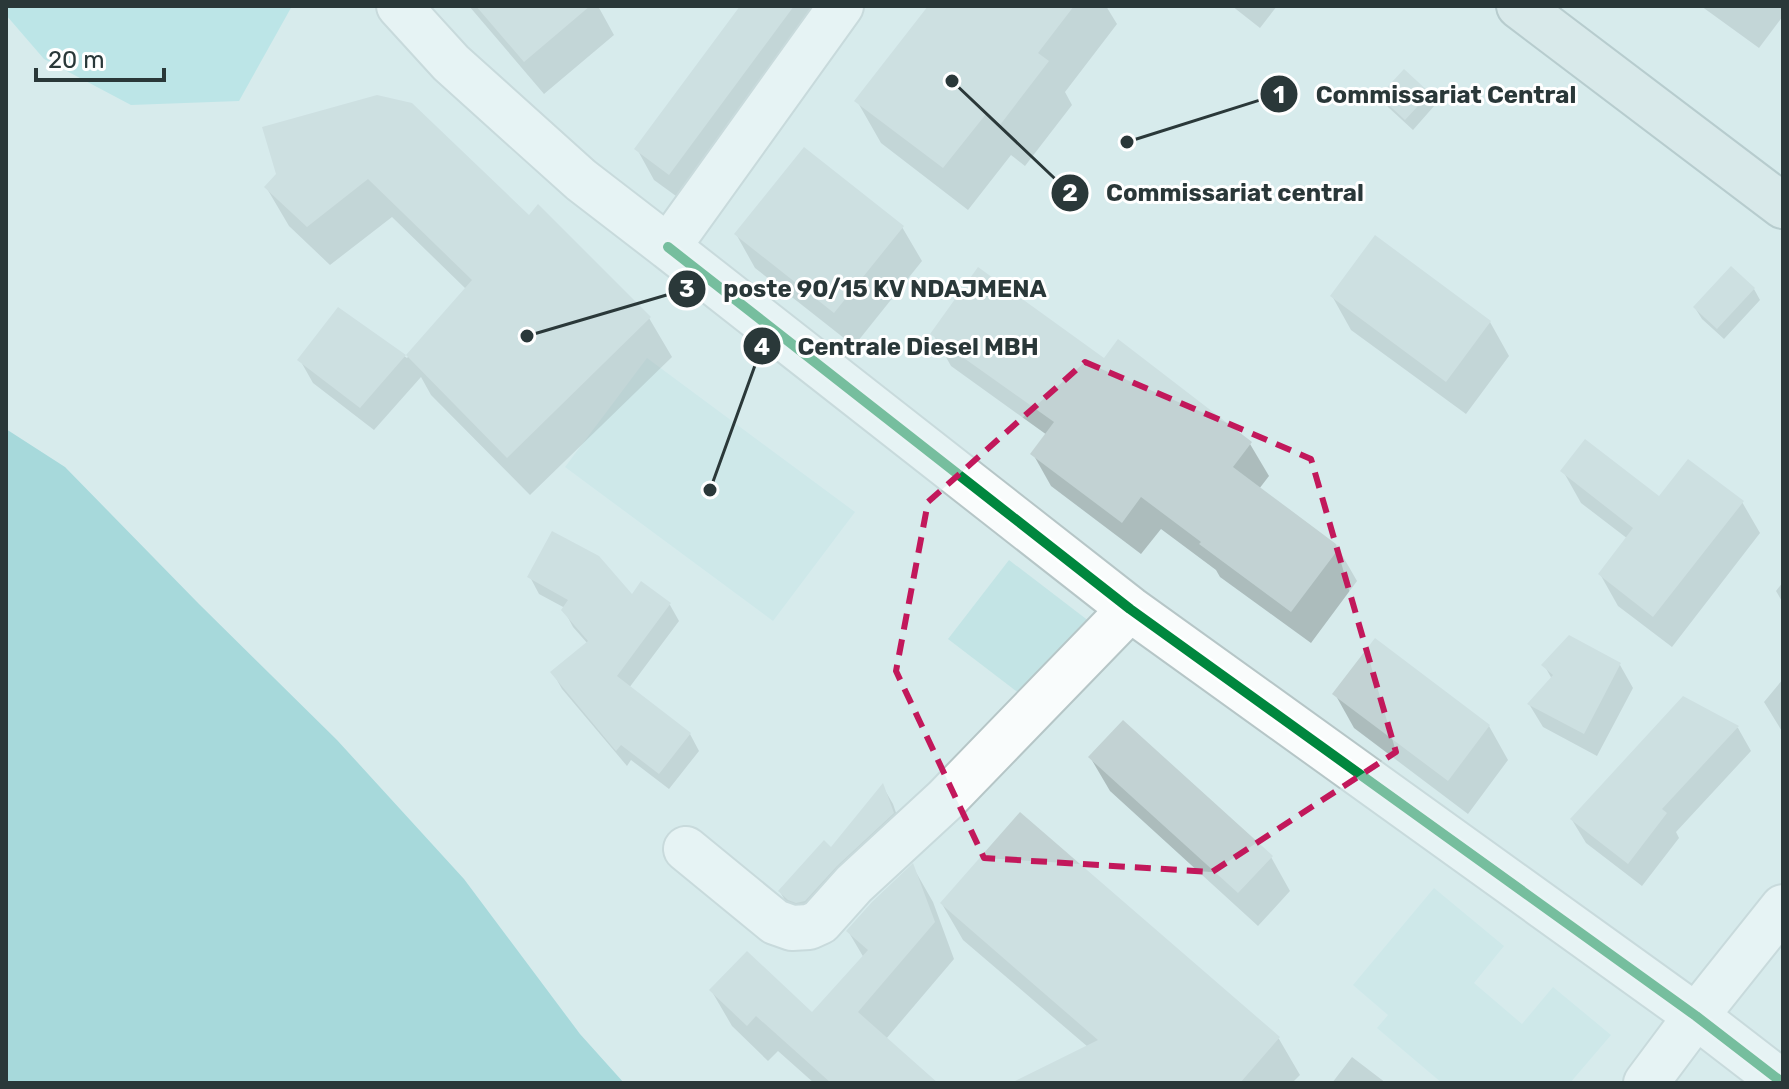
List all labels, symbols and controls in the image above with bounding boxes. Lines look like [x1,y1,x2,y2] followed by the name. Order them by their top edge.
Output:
[36,32,164,82] scale bar
[48,46,105,74] text: 20 m
[1259,70,1592,118] callout: Commissariat Central
[1273,81,1285,109] text: 1
[1316,81,1576,109] text: Commissariat Central
[1050,169,1380,217] callout: Commissariat central
[1062,179,1078,207] text: 2
[1106,179,1364,207] text: Commissariat central
[667,265,1063,313] callout: poste 90/15 KV NDAJMENA
[679,275,695,303] text: 3
[723,275,1047,303] text: poste 90/15 KV NDAJMENA
[742,322,1055,370] callout: Centrale Diesel MBH
[754,333,770,361] text: 4
[797,333,1039,361] text: Centrale Diesel MBH

